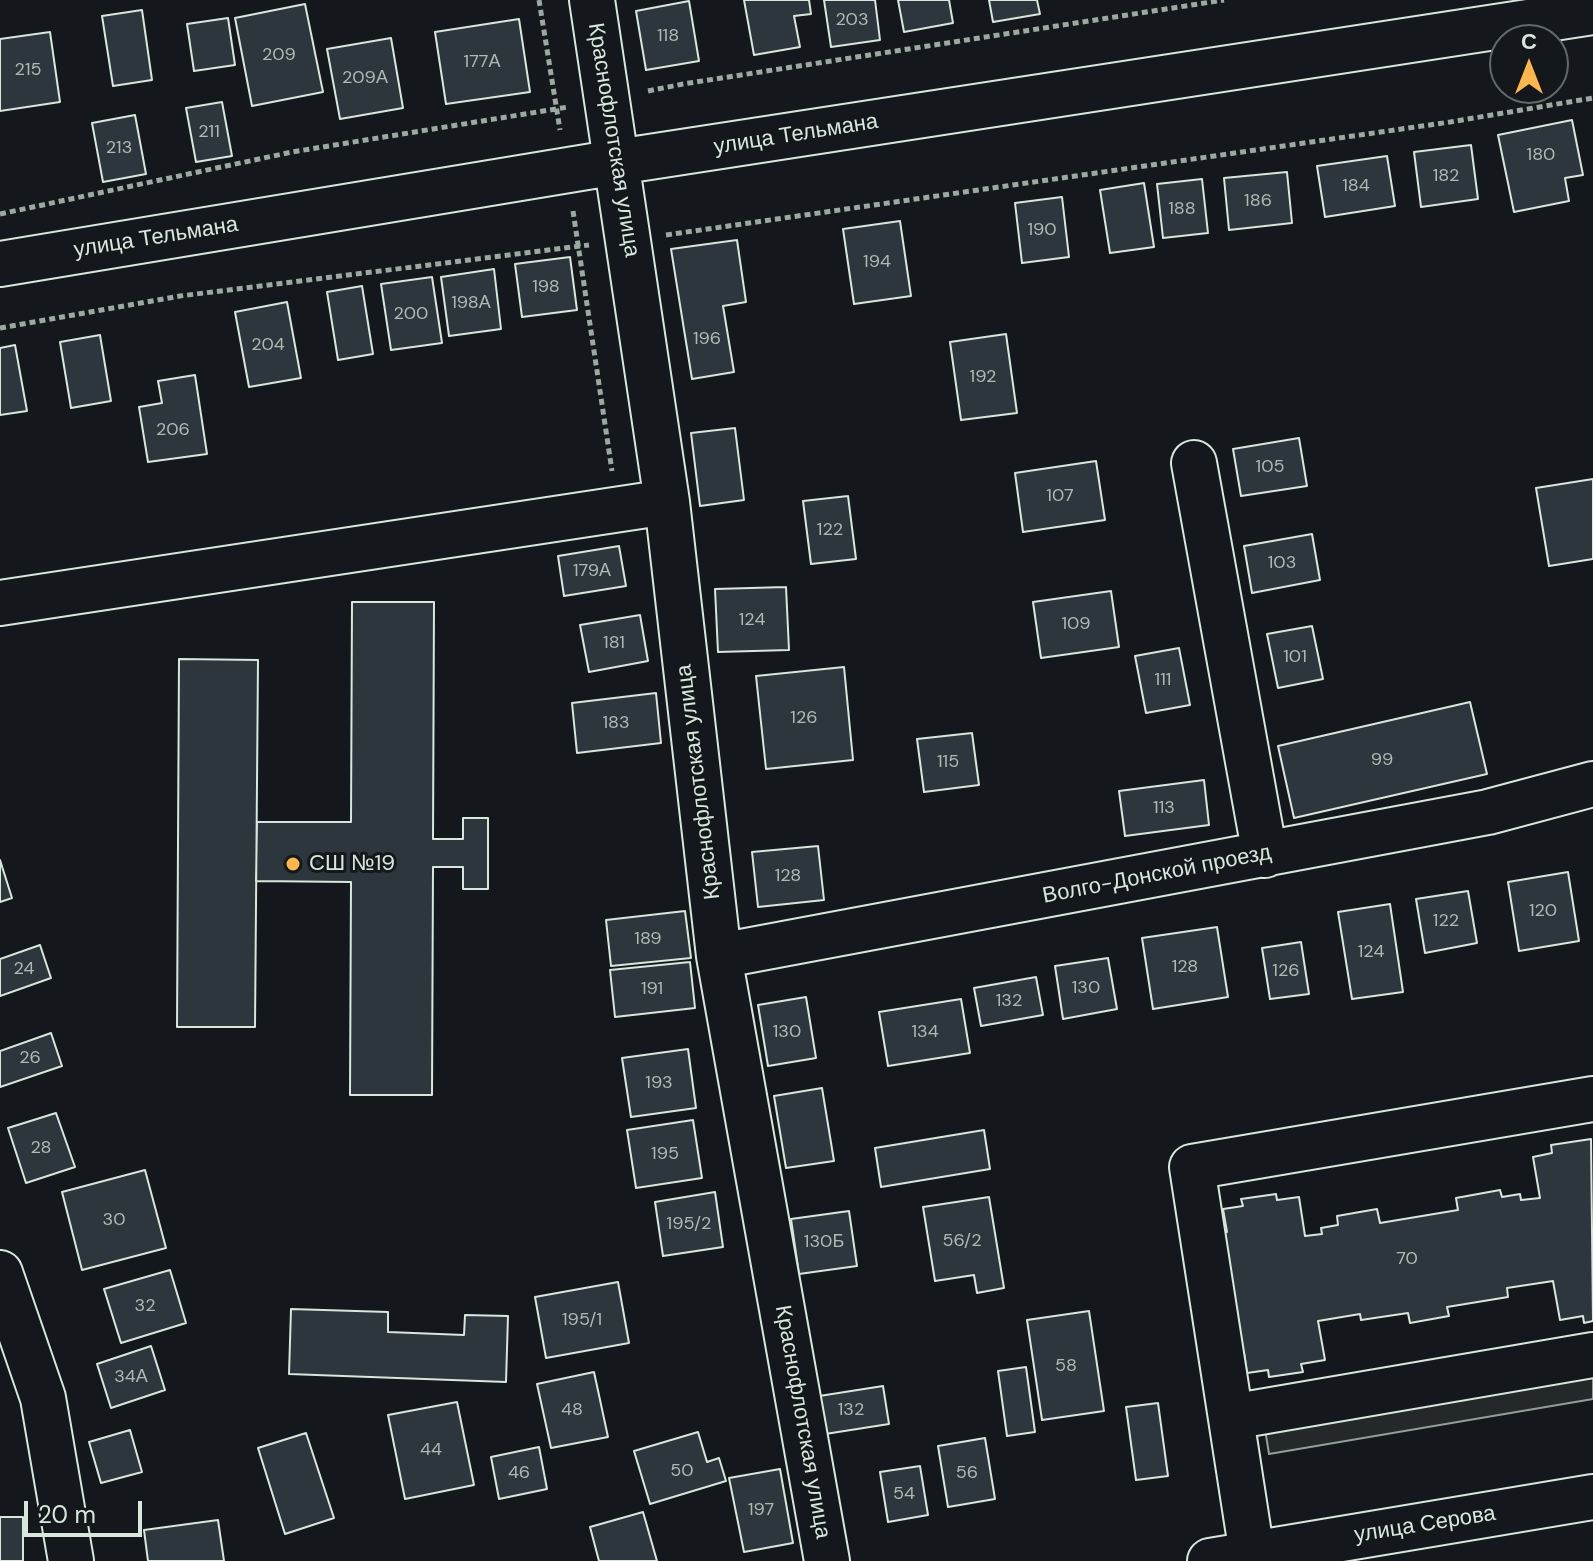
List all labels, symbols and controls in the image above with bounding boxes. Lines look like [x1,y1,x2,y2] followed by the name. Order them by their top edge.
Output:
[835,9,869,31] house number: 203
[581,21,645,259] street label: Краснофлотская улица
[1489,24,1569,104] north arrow
[657,25,679,47] house number: 118
[1521,27,1537,56] text: С
[262,44,296,66] house number: 209
[464,51,500,73] house number: 177А
[15,59,41,81] house number: 215
[342,67,388,89] house number: 209А
[712,109,880,161] street label: улица Тельмана
[198,121,220,143] house number: 211
[106,137,132,159] house number: 213
[1527,144,1555,166] house number: 180
[1433,165,1459,187] house number: 182
[1342,175,1370,197] house number: 184
[1244,190,1272,212] house number: 186
[1168,198,1196,220] house number: 188
[72,212,240,264] street label: улица Тельмана
[1027,219,1057,241] house number: 190
[863,251,891,273] house number: 194
[532,276,560,298] house number: 198
[451,292,491,314] house number: 198А
[394,303,428,325] house number: 200
[693,328,721,350] house number: 196
[251,334,285,356] house number: 204
[970,366,996,388] house number: 192
[156,419,190,441] house number: 206
[1256,456,1284,478] house number: 105
[1046,485,1074,507] house number: 107
[817,519,843,541] house number: 122
[1268,552,1296,574] house number: 103
[573,560,611,582] house number: 179А
[739,609,765,631] house number: 124
[1061,613,1091,635] house number: 109
[603,632,625,654] house number: 181
[1283,646,1307,668] house number: 101
[671,663,727,901] street label: Краснофлотская улица
[1155,669,1171,691] house number: 111
[790,707,818,729] house number: 126
[602,712,630,734] house number: 183
[1371,749,1393,771] house number: 99
[937,751,959,773] house number: 115
[1153,797,1175,819] house number: 113
[1040,840,1274,910] street label: Волго-Донской проезд
[309,851,395,877] place label: СШ №19
[284,855,302,873] marker: СШ №19
[775,865,801,887] house number: 128
[1529,900,1557,922] house number: 120
[1433,910,1459,932] house number: 122
[634,928,662,950] house number: 189
[1358,941,1384,963] house number: 124
[1172,956,1198,978] house number: 128
[14,958,34,980] house number: 24
[1272,960,1300,982] house number: 126
[1072,977,1100,999] house number: 130
[641,978,663,1000] house number: 191
[996,990,1022,1012] house number: 132
[773,1021,801,1043] house number: 130
[911,1021,939,1043] house number: 134
[19,1047,41,1069] house number: 26
[645,1072,673,1094] house number: 193
[30,1137,52,1159] house number: 28
[651,1143,679,1165] house number: 195
[103,1209,125,1231] house number: 30
[667,1213,711,1235] house number: 195/2
[942,1230,982,1252] house number: 56/2
[804,1231,844,1253] house number: 130Б
[1396,1248,1418,1270] house number: 70
[134,1295,156,1317] house number: 32
[768,1303,836,1541] street label: Краснофлотская улица
[562,1309,602,1331] house number: 195/1
[1055,1355,1077,1377] house number: 58
[114,1366,148,1388] house number: 34А
[561,1399,583,1421] house number: 48
[838,1399,864,1421] house number: 132
[420,1439,442,1461] house number: 44
[670,1460,694,1482] house number: 50
[508,1462,530,1484] house number: 46
[956,1462,978,1484] house number: 56
[893,1483,915,1505] house number: 54
[28,1485,146,1535] scale bar
[38,1499,96,1530] text: 20 m
[748,1499,774,1521] house number: 197
[1353,1501,1497,1549] street label: улица Серова

